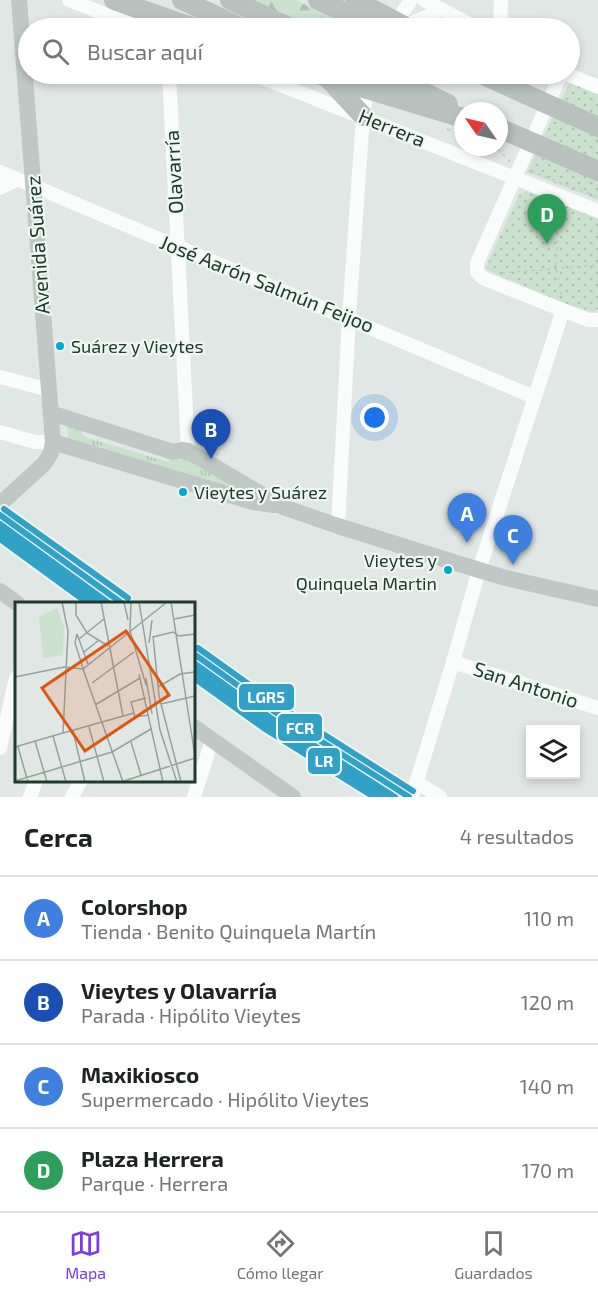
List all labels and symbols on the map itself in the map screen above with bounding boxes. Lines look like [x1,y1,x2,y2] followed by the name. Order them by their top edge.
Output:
[454,102,508,156] north arrow
[356,103,429,151] street label: Herrera
[159,130,187,215] street label: Olavarría
[20,175,54,315] street label: Avenida Suárez
[528,194,566,244] pin: D
[157,229,378,337] street label: José Aarón Salmún Feijoo
[71,335,204,357] place label: Suárez y Vieytes
[54,340,66,352] marker: Suárez y Vieytes
[360,403,389,432] your location
[192,410,230,459] pin: B
[194,481,327,503] place label: Vieytes y Suárez
[177,486,189,498] marker: Vieytes y Suárez
[448,494,486,543] pin: A
[494,516,532,565] pin: C
[296,549,437,594] place label: Vieytes y Quinquela Martin
[442,564,454,576] marker: Vieytes y Quinquela Martin
[15,602,195,782] inset map
[471,656,582,712] street label: San Antonio
[238,683,295,711] line badge: LGR5
[247,687,285,706] text: LGR5
[277,713,323,742] line badge: FCR
[286,718,314,737] text: FCR
[307,747,341,775] line badge: LR
[315,751,333,770] text: LR

